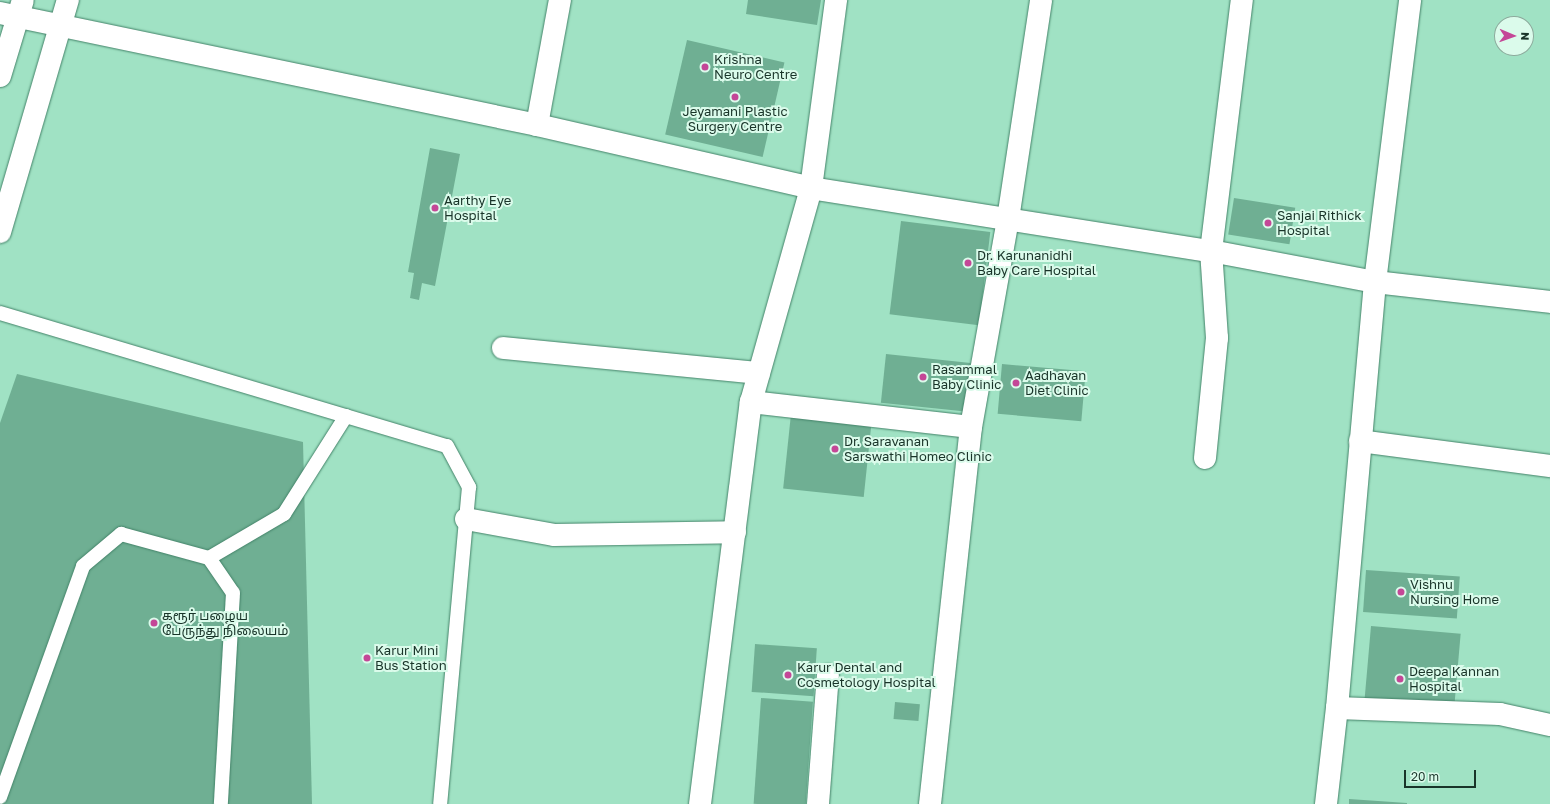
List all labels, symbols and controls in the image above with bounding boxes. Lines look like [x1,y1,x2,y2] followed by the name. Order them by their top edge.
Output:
[1494,16,1534,56] north arrow
[1519,32,1532,41] text: N
[714,52,797,83] place label: Krishna Neuro Centre
[699,61,711,73] marker: Krishna Neuro Centre
[729,91,741,103] marker: Jeyamani Plastic Surgery Centre
[683,104,787,135] place label: Jeyamani Plastic Surgery Centre
[444,193,511,224] place label: Aarthy Eye Hospital
[429,202,441,214] marker: Aarthy Eye Hospital
[1277,208,1362,239] place label: Sanjai Rithick Hospital
[1262,217,1274,229] marker: Sanjai Rithick Hospital
[977,248,1096,279] place label: Dr. Karunanidhi Baby Care Hospital
[962,257,974,269] marker: Dr. Karunanidhi Baby Care Hospital
[932,362,1001,393] place label: Rasammal Baby Clinic
[1025,368,1089,399] place label: Aadhavan Diet Clinic
[917,371,929,383] marker: Rasammal Baby Clinic
[1010,377,1022,389] marker: Aadhavan Diet Clinic
[844,434,992,465] place label: Dr. Saravanan Sarswathi Homeo Clinic
[829,443,841,455] marker: Dr. Saravanan Sarswathi Homeo Clinic
[1410,577,1499,608] place label: Vishnu Nursing Home
[1395,586,1407,598] marker: Vishnu Nursing Home
[162,608,288,639] place label: கரூர் பழைய பேருந்து நிலையம்
[149,618,159,628] marker: கரூர் பழைய பேருந்து நிலையம்
[375,643,447,674] place label: Karur Mini Bus Station
[362,653,372,663] marker: Karur Mini Bus Station
[797,660,936,691] place label: Karur Dental and Cosmetology Hospital
[1409,664,1499,695] place label: Deepa Kannan Hospital
[782,669,794,681] marker: Karur Dental and Cosmetology Hospital
[1394,673,1406,685] marker: Deepa Kannan Hospital
[1406,762,1478,788] scale bar
[1411,769,1439,784] text: 20 m

